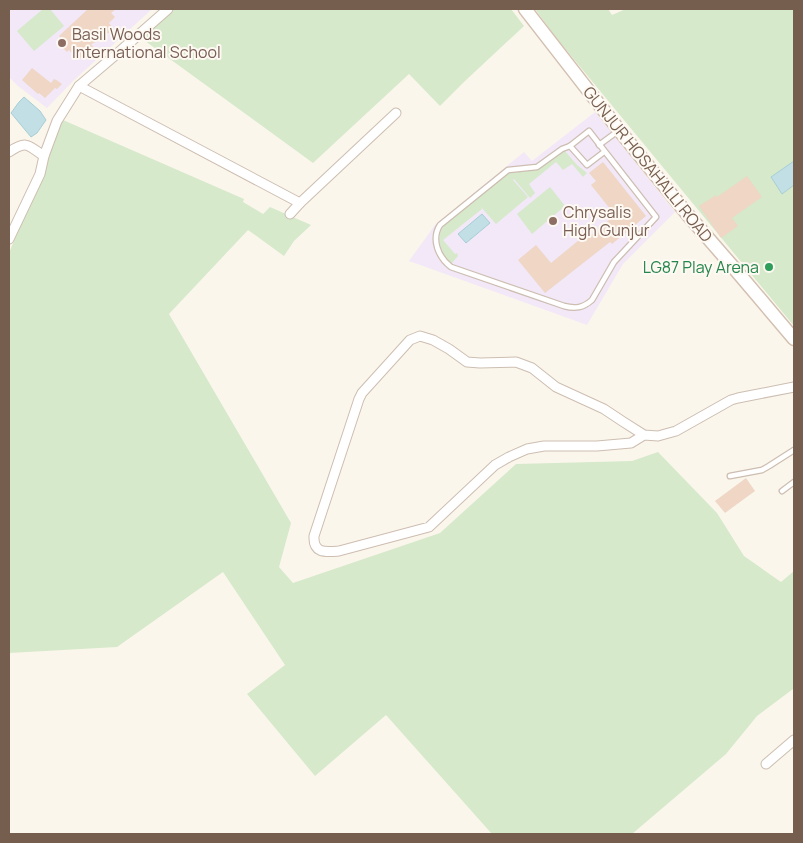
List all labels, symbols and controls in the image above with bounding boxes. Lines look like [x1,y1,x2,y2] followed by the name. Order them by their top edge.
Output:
[72,23,221,63] place label: Basil Woods International School
[56,37,68,49] marker: Basil Woods International School
[578,81,718,247] street label: GUNJUR HOSAHALLI ROAD
[563,201,650,241] place label: Chrysalis High Gunjur
[547,215,559,227] marker: Chrysalis High Gunjur
[643,256,759,278] place label: LG87 Play Arena
[763,261,775,273] marker: LG87 Play Arena

